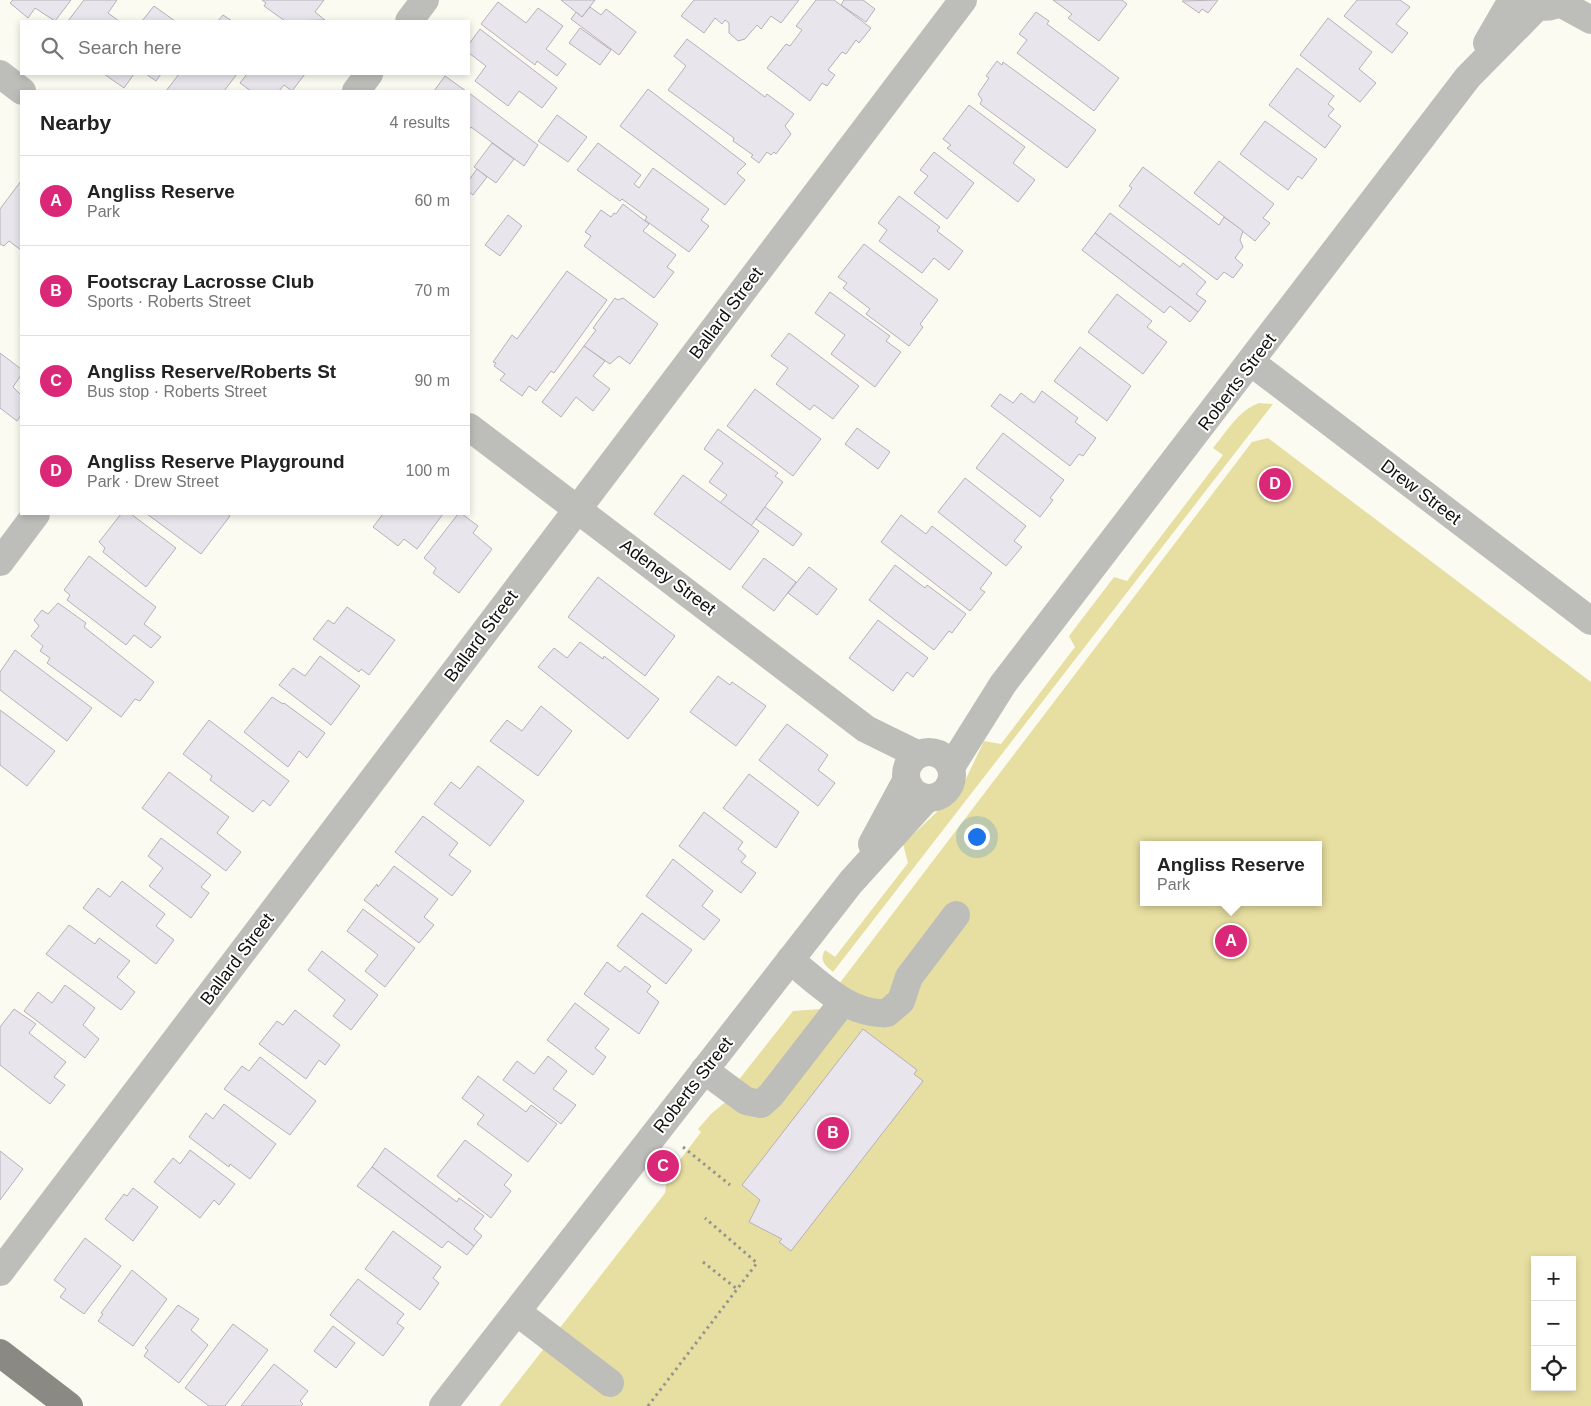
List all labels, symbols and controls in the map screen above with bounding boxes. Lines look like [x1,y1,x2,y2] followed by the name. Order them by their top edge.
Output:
[20,20,470,75] search box
[38,34,66,62] icon: search
[78,37,182,58] text: Search here
[40,111,111,134] text: Nearby
[390,114,450,131] text: 4 results
[87,181,235,202] text: Angliss Reserve
[50,192,62,209] text: A
[414,192,450,209] text: 60 m
[87,203,120,220] text: Park
[685,263,767,363] street label: Ballard Street
[87,271,314,292] text: Footscray Lacrosse Club
[50,282,62,299] text: B
[414,282,450,299] text: 70 m
[87,293,251,310] text: Sports · Roberts Street
[1194,330,1280,434] street label: Roberts Street
[87,361,336,382] text: Angliss Reserve/Roberts St
[50,372,62,389] text: C
[414,372,450,389] text: 90 m
[87,383,267,400] text: Bus stop · Roberts Street
[87,451,345,472] text: Angliss Reserve Playground
[1377,455,1465,529] street label: Drew Street
[50,462,62,479] text: D
[406,462,450,479] text: 100 m
[1259,465,1291,503] pin: D
[87,473,219,490] text: Park · Drew Street
[616,535,720,619] street label: Adeney Street
[440,586,522,686] street label: Ballard Street
[964,824,990,850] your location
[1140,841,1322,906] popup
[1157,854,1305,875] text: Angliss Reserve
[1157,876,1190,893] text: Park
[196,909,278,1009] street label: Ballard Street
[1215,922,1247,960] pin: A
[649,1033,737,1137] street label: Roberts Street
[817,1114,849,1152] pin: B
[647,1147,679,1185] pin: C
[1531,1256,1576,1391] map controls
[1531,1256,1576,1301] button: +
[1531,1301,1576,1346] button: −
[1531,1346,1576,1391] button: locate

